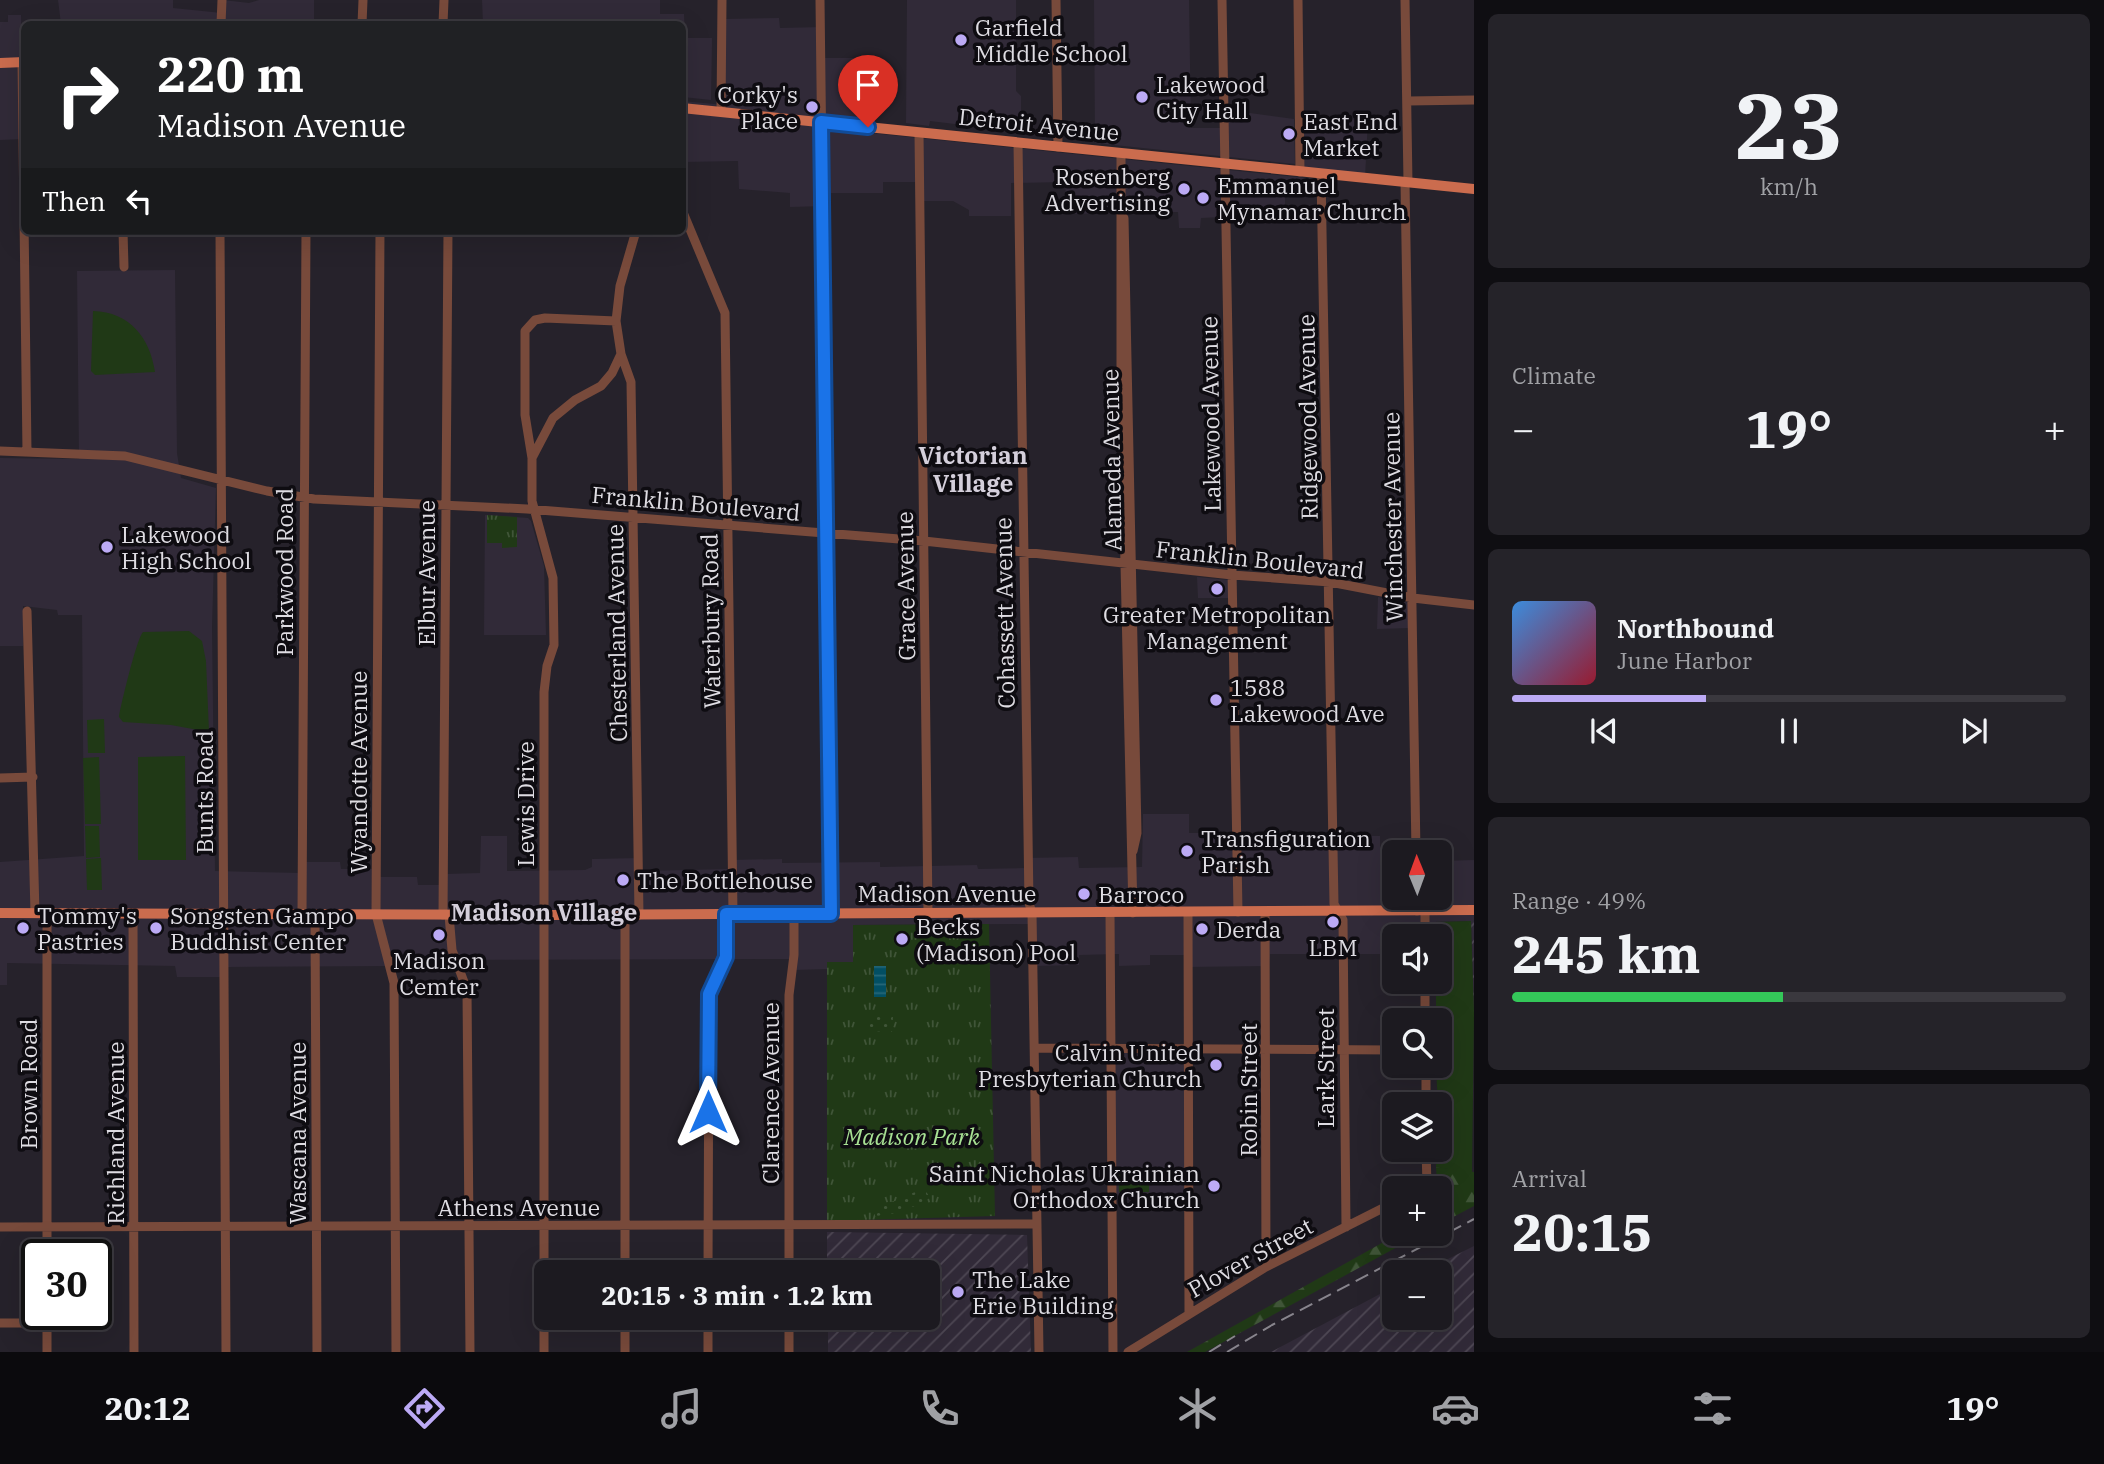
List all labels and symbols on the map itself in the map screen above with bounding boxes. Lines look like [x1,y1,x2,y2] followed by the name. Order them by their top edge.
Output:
[975,12,1128,68] place label: Garfield Middle School
[953,32,969,48] marker: Garfield Middle School
[838,55,898,127] pin
[1156,69,1266,125] place label: Lakewood City Hall
[717,79,798,135] place label: Corky's Place
[1134,89,1150,105] marker: Lakewood City Hall
[804,99,820,115] marker: Corky's Place
[957,101,1121,147] street label: Detroit Avenue
[1303,106,1398,162] place label: East End Market
[1281,126,1297,142] marker: East End Market
[1045,161,1170,217] place label: Rosenberg Advertising
[1217,170,1407,226] place label: Emmanuel Mynamar Church
[1176,181,1192,197] marker: Rosenberg Advertising
[1195,190,1211,206] marker: Emmanuel Mynamar Church
[1290,314,1324,520] street label: Ridgewood Avenue
[1193,316,1227,512] street label: Lakewood Avenue
[1094,369,1128,551] street label: Alameda Avenue
[1375,412,1409,622] street label: Winchester Avenue
[918,439,1028,499] district label: Victorian Village
[590,479,802,527] street label: Franklin Boulevard
[269,488,299,656] street label: Parkwood Road
[411,500,441,646] street label: Elbur Avenue
[889,511,921,661] street label: Grace Avenue
[987,517,1021,709] street label: Cohassett Avenue
[121,519,251,575] place label: Lakewood High School
[599,524,633,742] street label: Chesterland Avenue
[693,533,727,709] street label: Waterbury Road
[1154,533,1366,585] street label: Franklin Boulevard
[99,539,115,555] marker: Lakewood High School
[1209,581,1225,597] marker: Greater Metropolitan Management
[1103,599,1331,655] place label: Greater Metropolitan Management
[343,671,373,873] street label: Wyandotte Avenue
[1230,672,1385,728] place label: 1588 Lakewood Ave
[1208,692,1224,708] marker: 1588 Lakewood Ave
[189,730,219,854] street label: Bunts Road
[510,741,540,867] street label: Lewis Drive
[1201,823,1371,879] place label: Transfiguration Parish
[1382,840,1452,910] north arrow
[1179,843,1195,859] marker: Transfiguration Parish
[637,865,813,895] place label: The Bottlehouse
[615,872,631,888] marker: The Bottlehouse
[858,878,1036,908] street label: Madison Avenue
[1098,879,1184,909] place label: Barroco
[1076,886,1092,902] marker: Barroco
[451,896,637,928] district label: Madison Village
[37,900,137,956] place label: Tommy's Pastries
[170,900,354,956] place label: Songsten Gampo Buddhist Center
[916,911,1076,967] place label: Becks (Madison) Pool
[1216,914,1281,944] place label: Derda
[1325,914,1341,930] marker: LBM
[15,920,31,936] marker: Tommy's Pastries
[148,920,164,936] marker: Songsten Gampo Buddhist Center
[1194,921,1210,937] marker: Derda
[431,927,447,943] marker: Madison Cemter
[894,931,910,947] marker: Becks (Madison) Pool
[1308,932,1358,962] place label: LBM
[393,945,485,1001] place label: Madison Cemter
[755,1002,785,1184] street label: Clarence Avenue
[1310,1008,1340,1128] street label: Lark Street
[13,1018,43,1150] street label: Brown Road
[1233,1023,1263,1157] street label: Robin Street
[978,1037,1202,1093] place label: Calvin United Presbyterian Church
[100,1041,130,1225] street label: Richland Avenue
[282,1042,312,1224] street label: Wascana Avenue
[1208,1057,1224,1073] marker: Calvin United Presbyterian Church
[671,1075,745,1149] position arrow
[843,1121,981,1151] park label: Madison Park
[929,1158,1200,1214] place label: Saint Nicholas Ukrainian Orthodox Church
[1206,1178,1222,1194] marker: Saint Nicholas Ukrainian Orthodox Church
[438,1192,600,1222] street label: Athens Avenue
[1182,1210,1318,1304] street label: Plover Street
[21,1239,112,1330] speed limit sign: 30
[972,1264,1114,1320] place label: The Lake Erie Building
[950,1284,966,1300] marker: The Lake Erie Building

